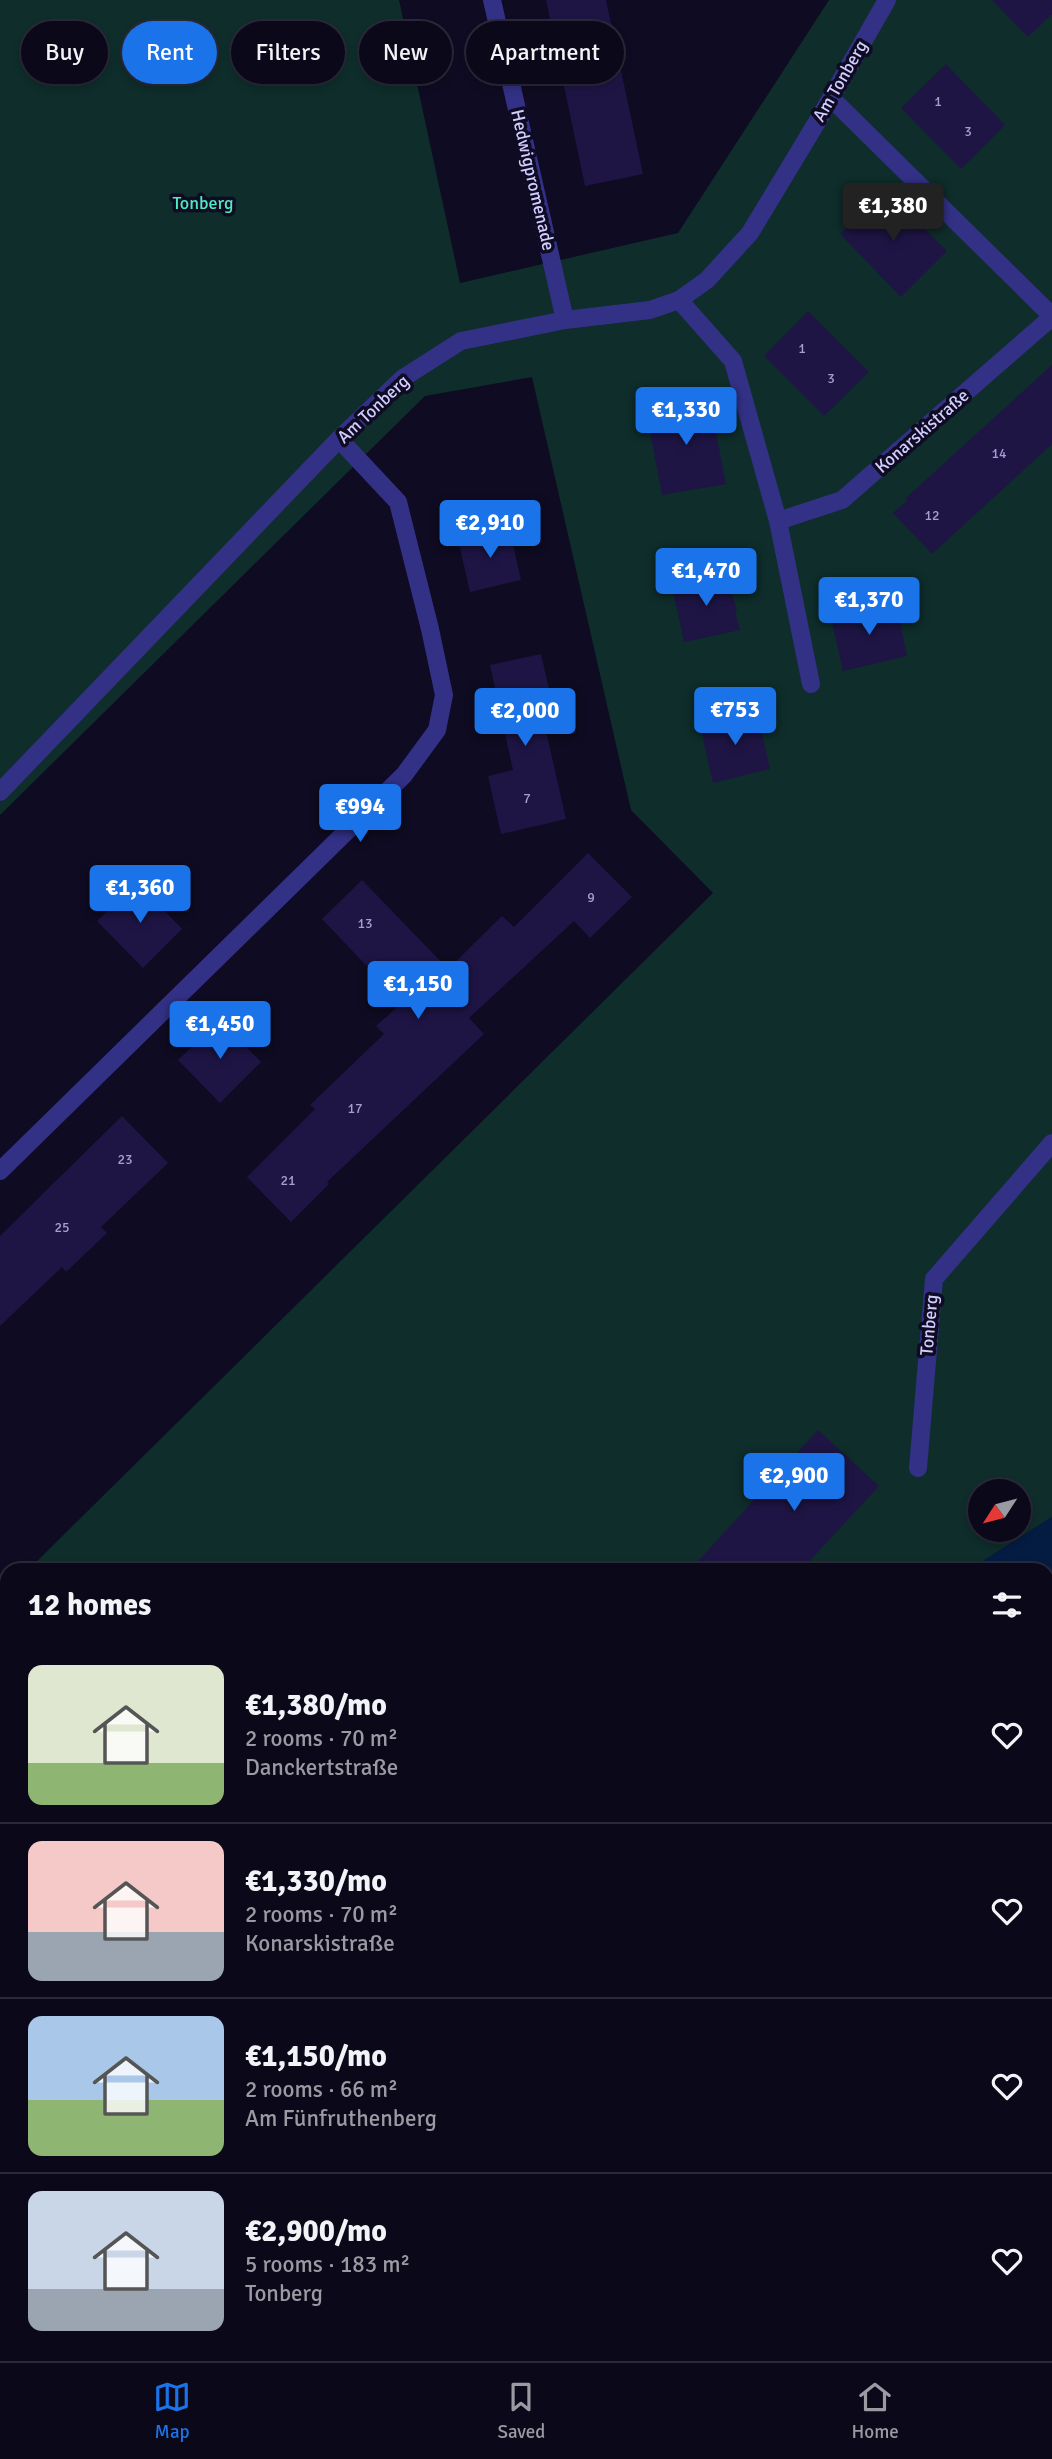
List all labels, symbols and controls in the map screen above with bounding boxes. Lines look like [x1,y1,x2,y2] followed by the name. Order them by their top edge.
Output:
[21,21,108,84] chip: Buy
[122,21,217,84] chip: Rent
[231,21,345,84] chip: Filters
[359,21,452,84] chip: New
[466,21,624,84] chip: Apartment
[808,36,872,126] street label: Am Tonberg
[934,93,942,110] house number: 1
[506,107,560,253] street label: Hedwigpromenade
[964,123,972,140] house number: 3
[836,184,950,243] pin: €1,380
[859,191,927,220] text: €1,380
[172,192,234,214] park label: Tonberg
[798,340,806,357] house number: 1
[332,370,414,448] street label: Am Tonberg
[827,370,835,387] house number: 3
[871,384,973,478] street label: Konarskistraße
[629,388,743,447] pin: €1,330
[652,395,720,424] text: €1,330
[991,445,1007,462] house number: 14
[433,500,547,560] pin: €2,910
[924,507,940,524] house number: 12
[456,508,524,537] text: €2,910
[649,548,763,608] pin: €1,470
[672,556,740,585] text: €1,470
[812,578,926,637] pin: €1,370
[835,585,903,614] text: €1,370
[468,688,582,748] pin: €2,000
[694,688,776,747] pin: €753
[710,695,760,724] text: €753
[491,696,559,725] text: €2,000
[319,784,401,844] pin: €994
[523,790,531,807] house number: 7
[335,792,385,821] text: €994
[83,866,197,925] pin: €1,360
[106,873,174,902] text: €1,360
[587,889,595,906] house number: 9
[357,915,373,932] house number: 13
[361,962,475,1021] pin: €1,150
[384,969,452,998] text: €1,150
[163,1002,277,1061] pin: €1,450
[186,1009,254,1038] text: €1,450
[347,1100,363,1117] house number: 17
[117,1151,133,1168] house number: 23
[280,1172,296,1189] house number: 21
[54,1219,70,1236] house number: 25
[915,1294,943,1356] street label: Tonberg
[737,1454,851,1513] pin: €2,900
[760,1461,828,1490] text: €2,900
[968,1479,1031,1542] north arrow
[968,1479,1031,1542] map controls
[988,1586,1026,1624] icon: filters
[28,1587,151,1624] text: 12 homes
[245,1687,387,1724] text: €1,380/mo
[84,1693,168,1777] icon: home
[988,1716,1026,1754] icon: heart
[245,1724,398,1753] text: 2 rooms · 70 m²
[245,1753,398,1782] text: Danckertstraße
[245,1863,387,1900] text: €1,330/mo
[84,1869,168,1953] icon: home
[988,1892,1026,1930] icon: heart
[245,1900,398,1929] text: 2 rooms · 70 m²
[245,1929,395,1958] text: Konarskistraße
[245,2038,387,2075] text: €1,150/mo
[84,2044,168,2128] icon: home
[988,2067,1026,2105] icon: heart
[245,2075,398,2104] text: 2 rooms · 66 m²
[245,2104,437,2133] text: Am Fünfruthenberg
[245,2213,387,2250] text: €2,900/mo
[84,2219,168,2303] icon: home
[988,2242,1026,2280] icon: heart
[245,2250,410,2279] text: 5 rooms · 183 m²
[245,2279,323,2308] text: Tonberg
[153,2378,191,2444] tab: Map
[497,2378,545,2444] tab: Saved
[852,2378,899,2444] tab: Home

